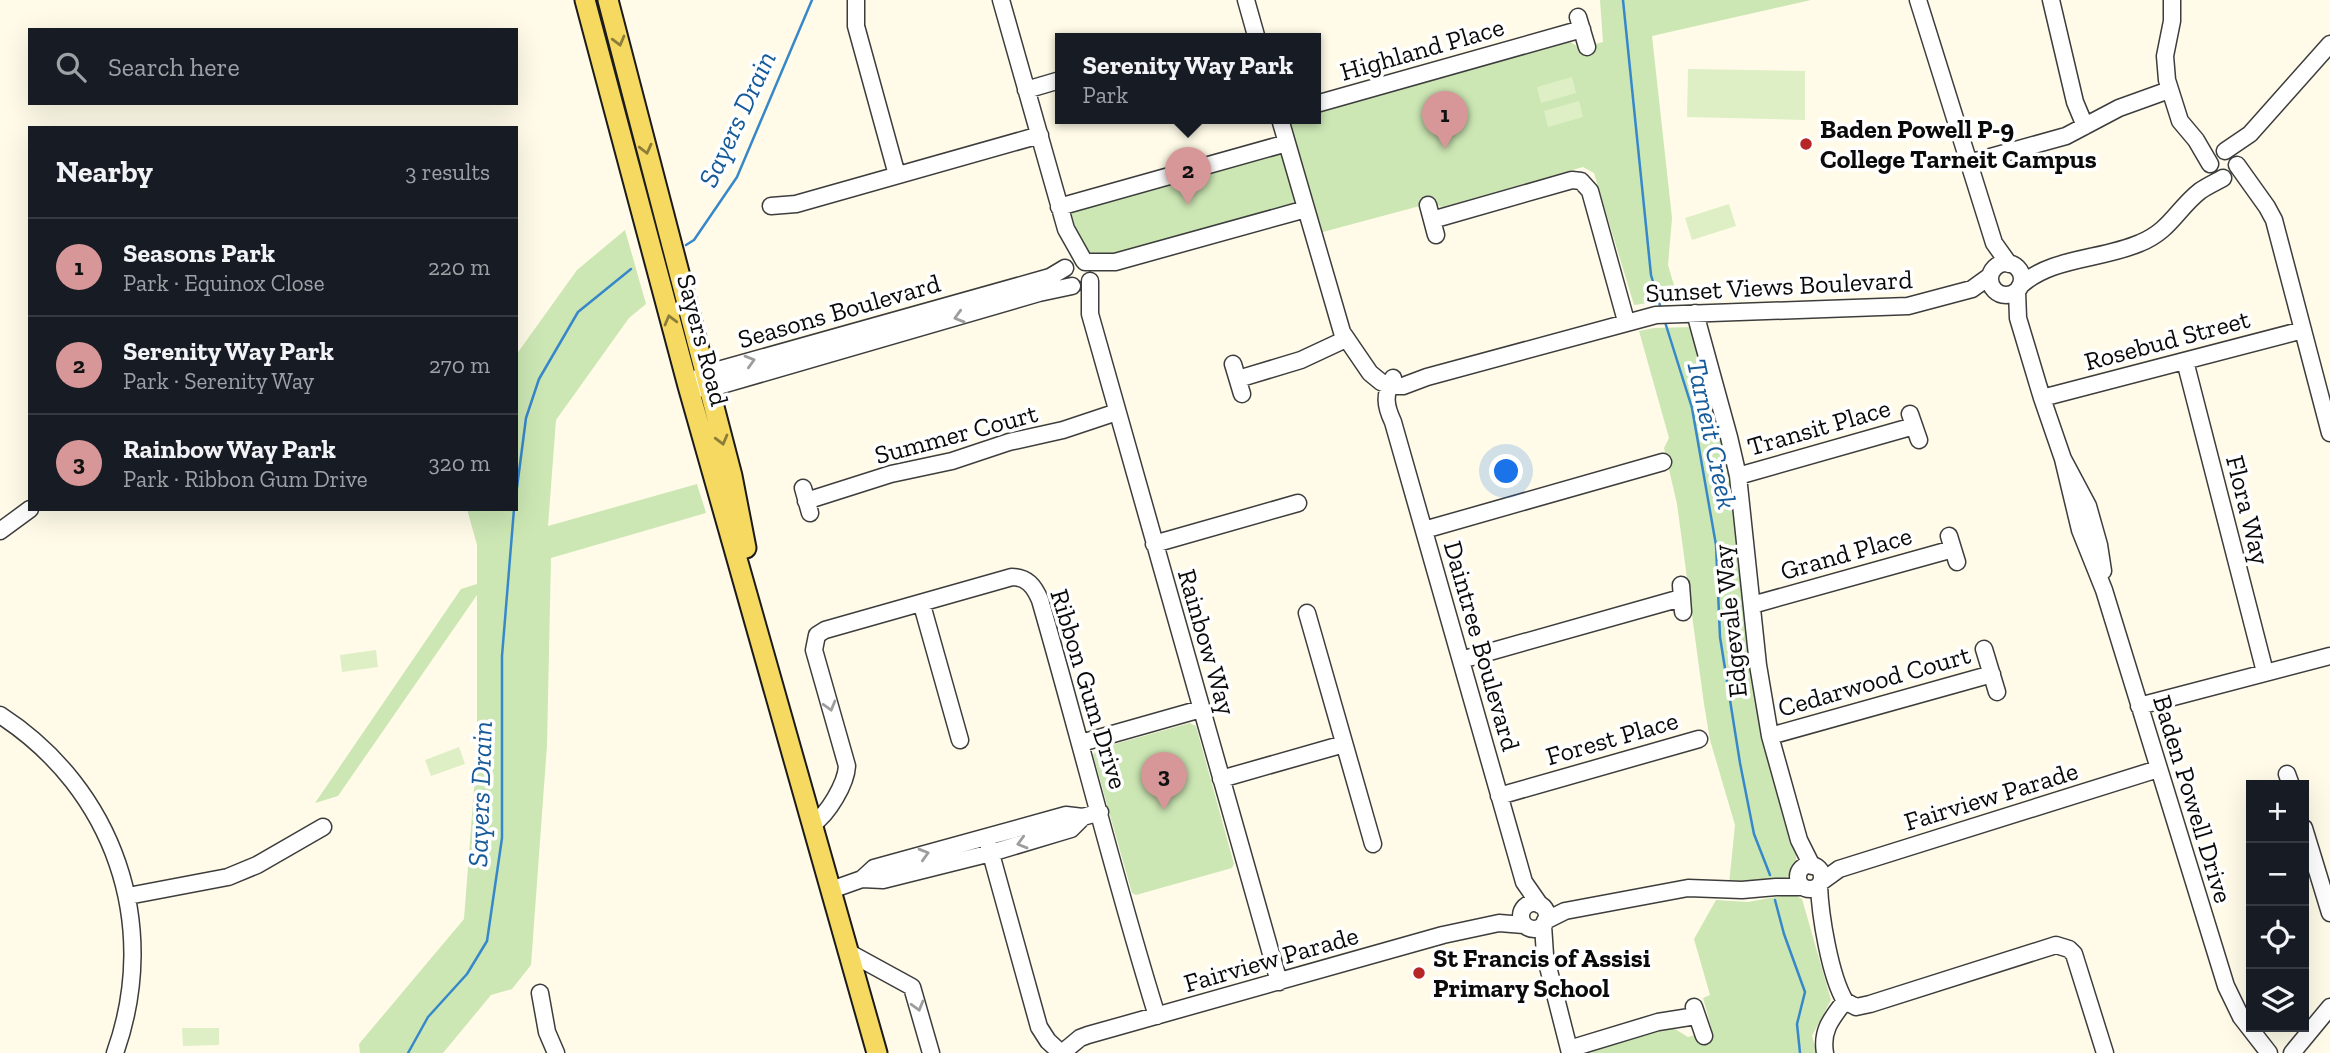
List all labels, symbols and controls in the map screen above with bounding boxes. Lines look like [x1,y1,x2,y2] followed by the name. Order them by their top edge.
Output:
[1336,10,1508,88] street label: Highland Place
[28,28,518,105] search box
[1055,33,1321,124] popup
[610,35,625,47] one-way arrow
[691,46,783,192] water label: Sayers Drain
[52,48,90,86] icon: search
[1083,49,1293,81] text: Serenity Way Park
[108,51,240,83] text: Search here
[1083,81,1128,109] text: Park
[1422,91,1468,149] pin: 1
[1820,113,2097,175] place label: Baden Powell P-9 College Tarneit Campus
[1798,136,1814,152] marker: Baden Powell P-9 College Tarneit Campus
[638,143,652,155] one-way arrow
[1165,147,1211,205] pin: 2
[56,154,153,190] text: Nearby
[405,158,490,186] text: 3 results
[123,237,275,269] text: Seasons Park
[74,253,84,281] text: 1
[428,253,490,281] text: 220 m
[1645,263,1913,309] street label: Sunset Views Boulevard
[734,267,944,355] street label: Seasons Boulevard
[123,269,325,297] text: Park · Equinox Close
[670,271,736,409] street label: Sayers Road
[2081,302,2254,377] street label: Rosebud Street
[953,308,965,323] one-way arrow
[664,315,678,327] one-way arrow
[123,335,334,367] text: Serenity Way Park
[73,351,85,379] text: 2
[429,351,490,379] text: 270 m
[744,355,756,369] one-way arrow
[1680,356,1744,512] water label: Tarneit Creek
[123,367,314,395] text: Park · Serenity Way
[1744,391,1894,463] street label: Transit Place
[871,397,1041,471] street label: Summer Court
[123,433,336,465] text: Rainbow Way Park
[714,434,728,446] one-way arrow
[73,449,85,477] text: 3
[429,449,490,477] text: 320 m
[2219,452,2277,569] street label: Flora Way
[1489,454,1523,488] your location
[123,465,368,493] text: Park · Ribbon Gum Drive
[1777,519,1915,587] street label: Grand Place
[1437,537,1527,755] street label: Daintree Boulevard
[1706,542,1754,699] street label: Edgevale Way
[1171,565,1243,719] street label: Rainbow Way
[1043,585,1135,793] street label: Ribbon Gum Drive
[1774,638,1974,724] street label: Cedarwood Court
[2146,691,2240,907] street label: Baden Powell Drive
[821,699,836,711] one-way arrow
[1542,704,1682,772] street label: Forest Place
[461,720,499,868] water label: Sayers Drain
[1141,752,1187,810] pin: 3
[1900,754,2082,838] street label: Fairview Parade
[2246,780,2309,1032] map controls
[2246,780,2309,843] button: +
[1016,835,1028,850] one-way arrow
[2246,843,2309,906] button: −
[918,848,930,863] one-way arrow
[2246,906,2309,969] button: locate
[1180,919,1362,999] street label: Fairview Parade
[1433,942,1651,1004] place label: St Francis of Assisi Primary School
[1411,965,1427,981] marker: St Francis of Assisi Primary School
[2246,969,2309,1032] button: layers
[909,1000,924,1012] one-way arrow

